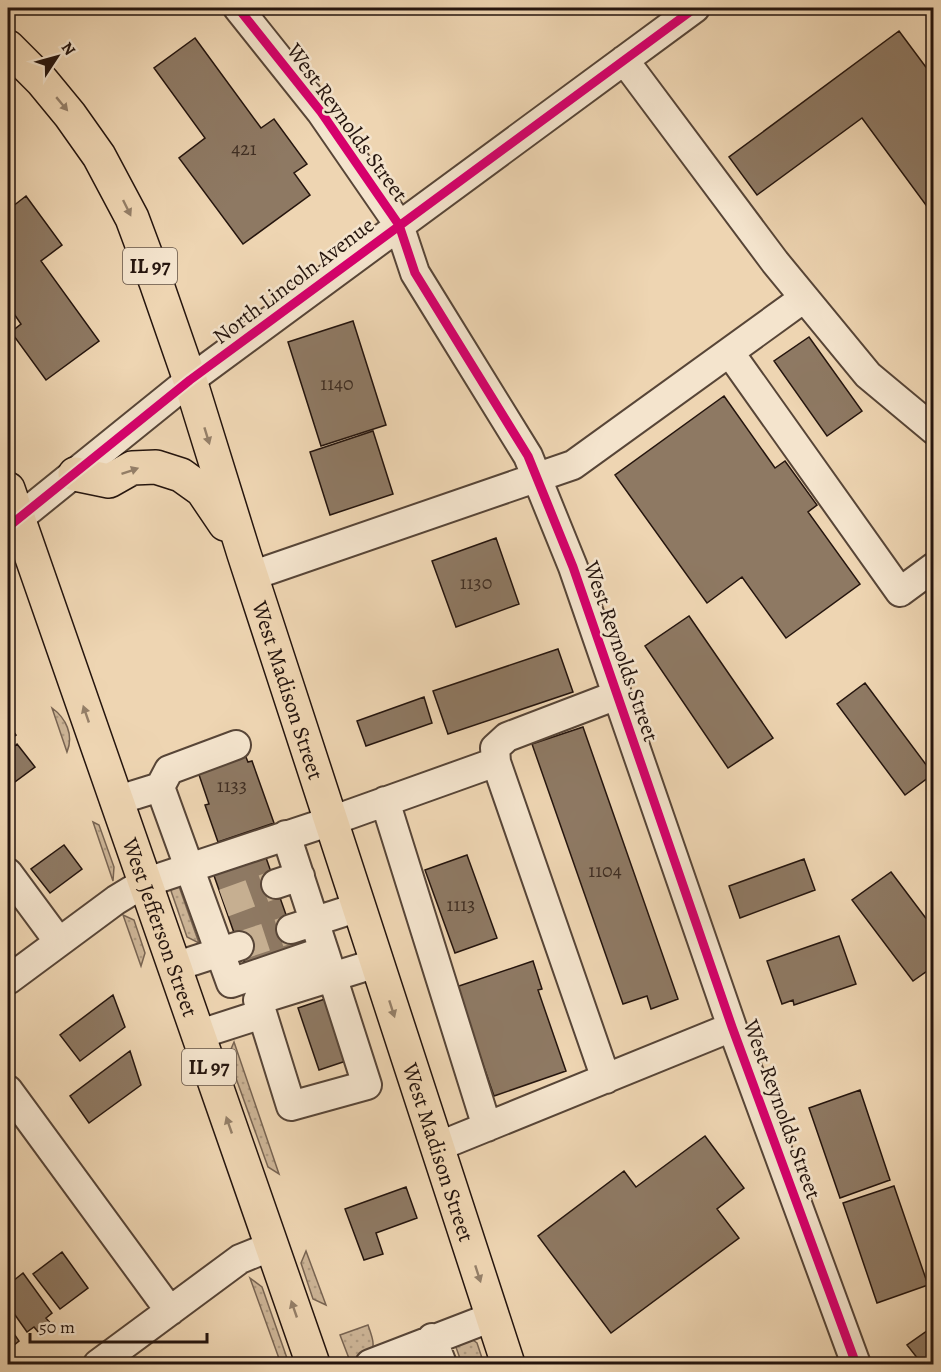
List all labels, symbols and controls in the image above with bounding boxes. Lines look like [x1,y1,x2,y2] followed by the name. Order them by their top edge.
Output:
[27,27,87,87] north arrow
[279,36,415,208] street label: West Reynolds Street
[56,38,81,60] text: N
[55,96,68,111] one-way arrow
[231,135,257,162] house number: 421
[122,199,131,216] one-way arrow
[207,210,380,351] street label: North Lincoln Avenue
[123,248,177,284] road number: IL 97
[320,370,354,397] house number: 1140
[203,427,212,445] one-way arrow
[122,466,140,475] one-way arrow
[576,556,666,746] street label: West Reynolds Street
[460,569,492,596] house number: 1130
[244,596,331,784] street label: West Madison Street
[80,705,90,723] one-way arrow
[217,772,247,799] house number: 1133
[114,833,205,1021] street label: West Jefferson Street
[588,857,622,884] house number: 1104
[447,891,475,918] house number: 1113
[388,1000,397,1018] one-way arrow
[735,1014,828,1203] street label: West Reynolds Street
[182,1049,236,1085] road number: IL 97
[395,1058,481,1246] street label: West Madison Street
[224,1116,234,1134] one-way arrow
[474,1265,483,1283] one-way arrow
[289,1300,298,1318] one-way arrow
[30,1306,207,1344] scale bar
[39,1315,75,1339] text: 50 m

